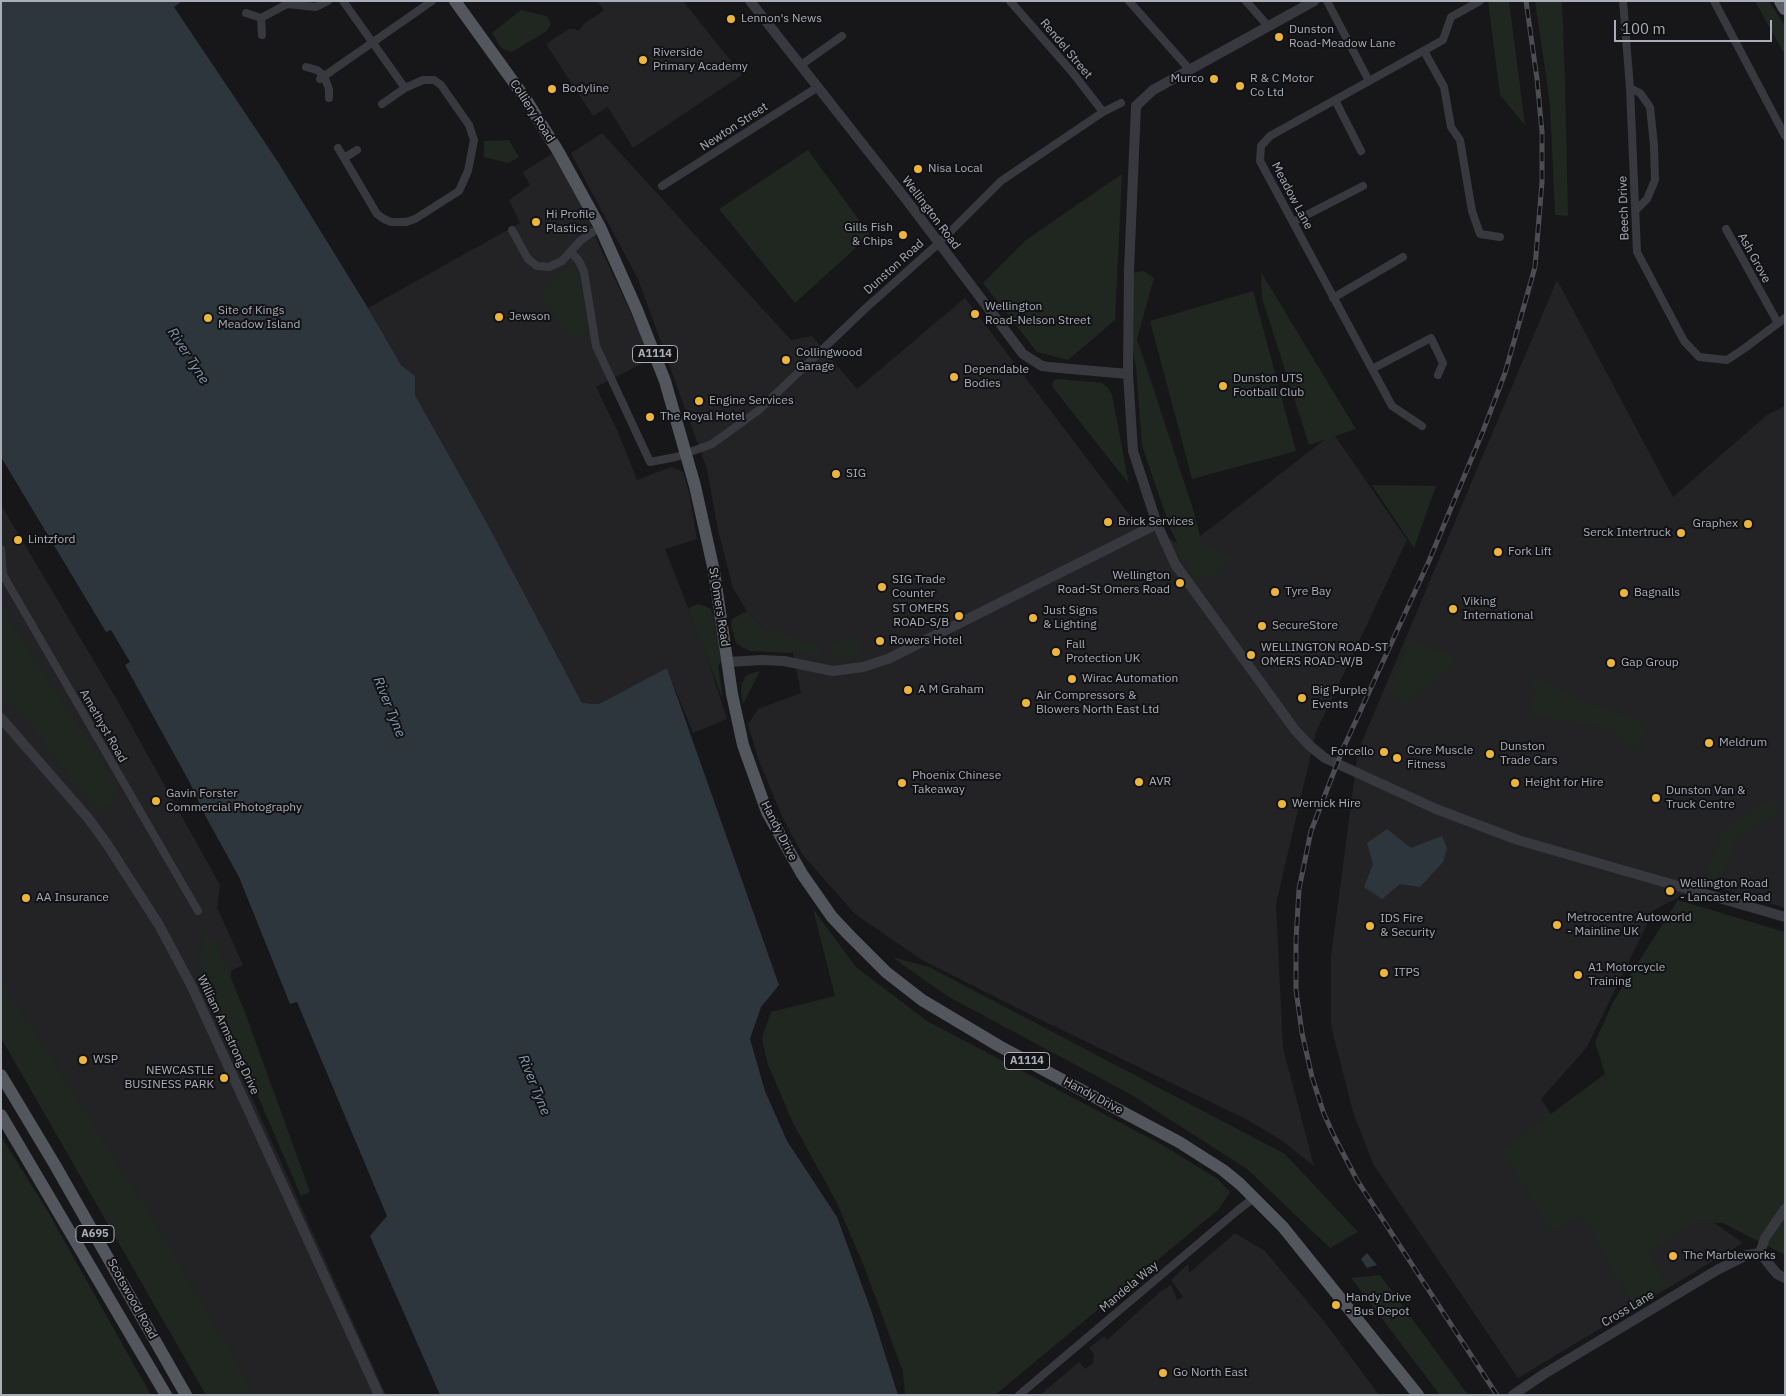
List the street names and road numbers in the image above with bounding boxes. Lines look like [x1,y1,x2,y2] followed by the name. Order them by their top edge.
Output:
[1037,16,1095,82] street label: Rendel Street
[507,77,557,145] street label: Colliery Road
[698,100,770,154] street label: Newton Street
[1268,160,1316,232] street label: Meadow Lane
[899,174,963,252] street label: Wellington Road
[1616,175,1632,241] street label: Beech Drive
[1734,231,1774,285] street label: Ash Grove
[861,236,927,298] street label: Dunston Road
[632,346,678,362] road number: A1114
[706,566,732,648] street label: St Omers Road
[76,687,130,765] street label: Amethyst Road
[758,799,800,863] street label: Handy Drive
[194,973,262,1097] street label: William Armstrong Drive
[1004,1052,1050,1070] road number: A1114
[1061,1074,1125,1118] street label: Handy Drive
[76,1226,114,1242] road number: A695
[104,1256,160,1342] street label: Scotswood Road
[1097,1258,1161,1316] street label: Mandela Way
[1599,1288,1657,1330] street label: Cross Lane

